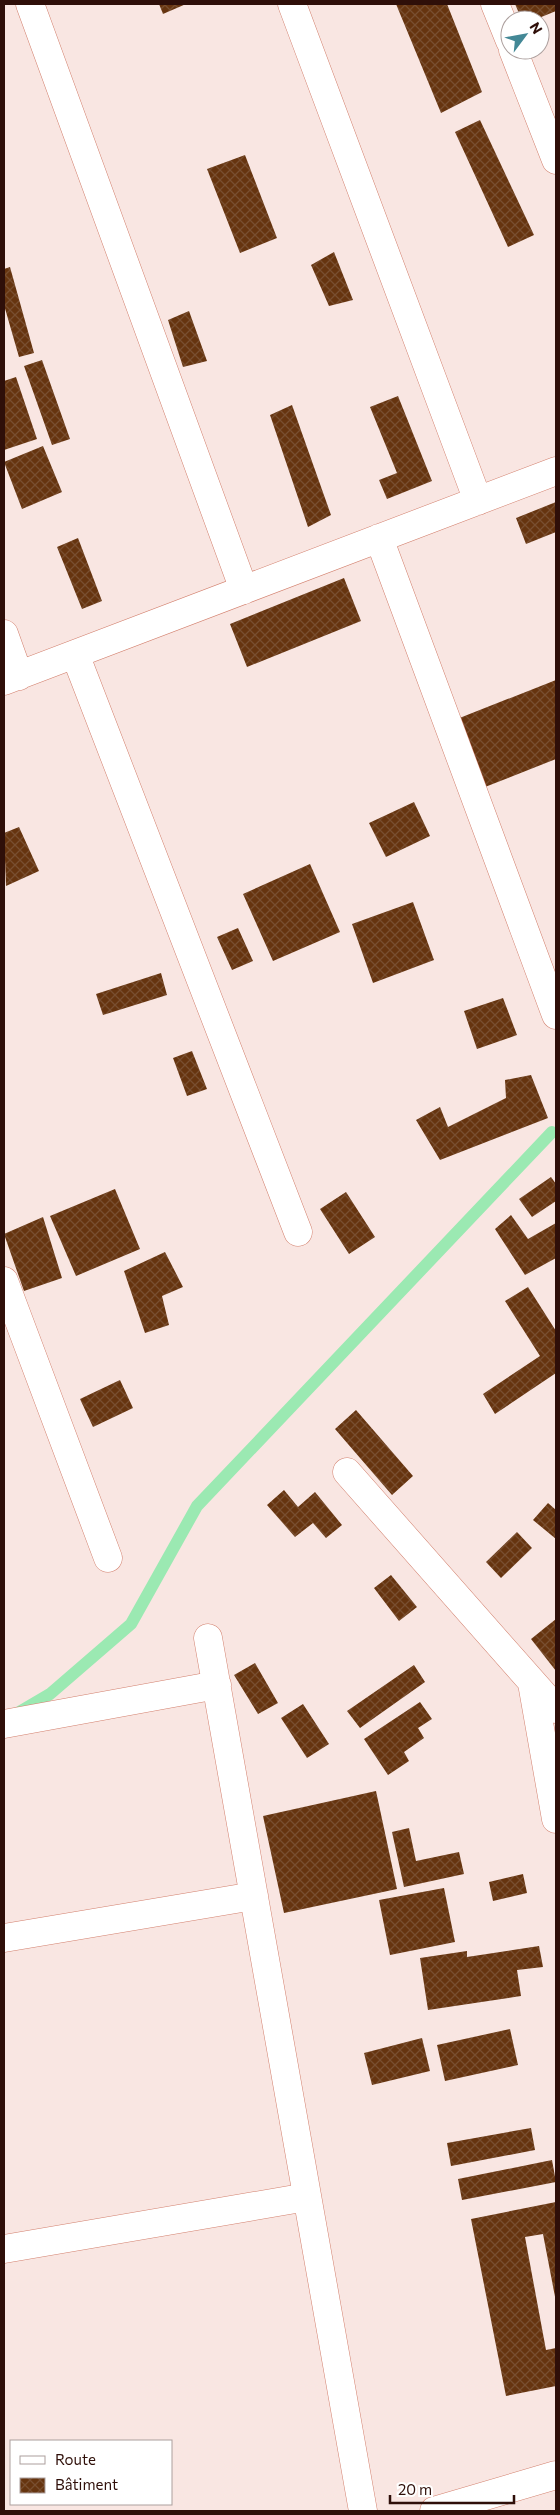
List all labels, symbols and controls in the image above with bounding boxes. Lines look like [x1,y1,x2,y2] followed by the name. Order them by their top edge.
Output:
[500,10,550,60] north arrow
[526,19,546,37] text: N
[10,2440,172,2505] legend
[55,2450,96,2468] text: Route
[390,2472,514,2504] scale bar
[55,2475,118,2493] text: Bâtiment
[398,2480,432,2498] text: 20 m

